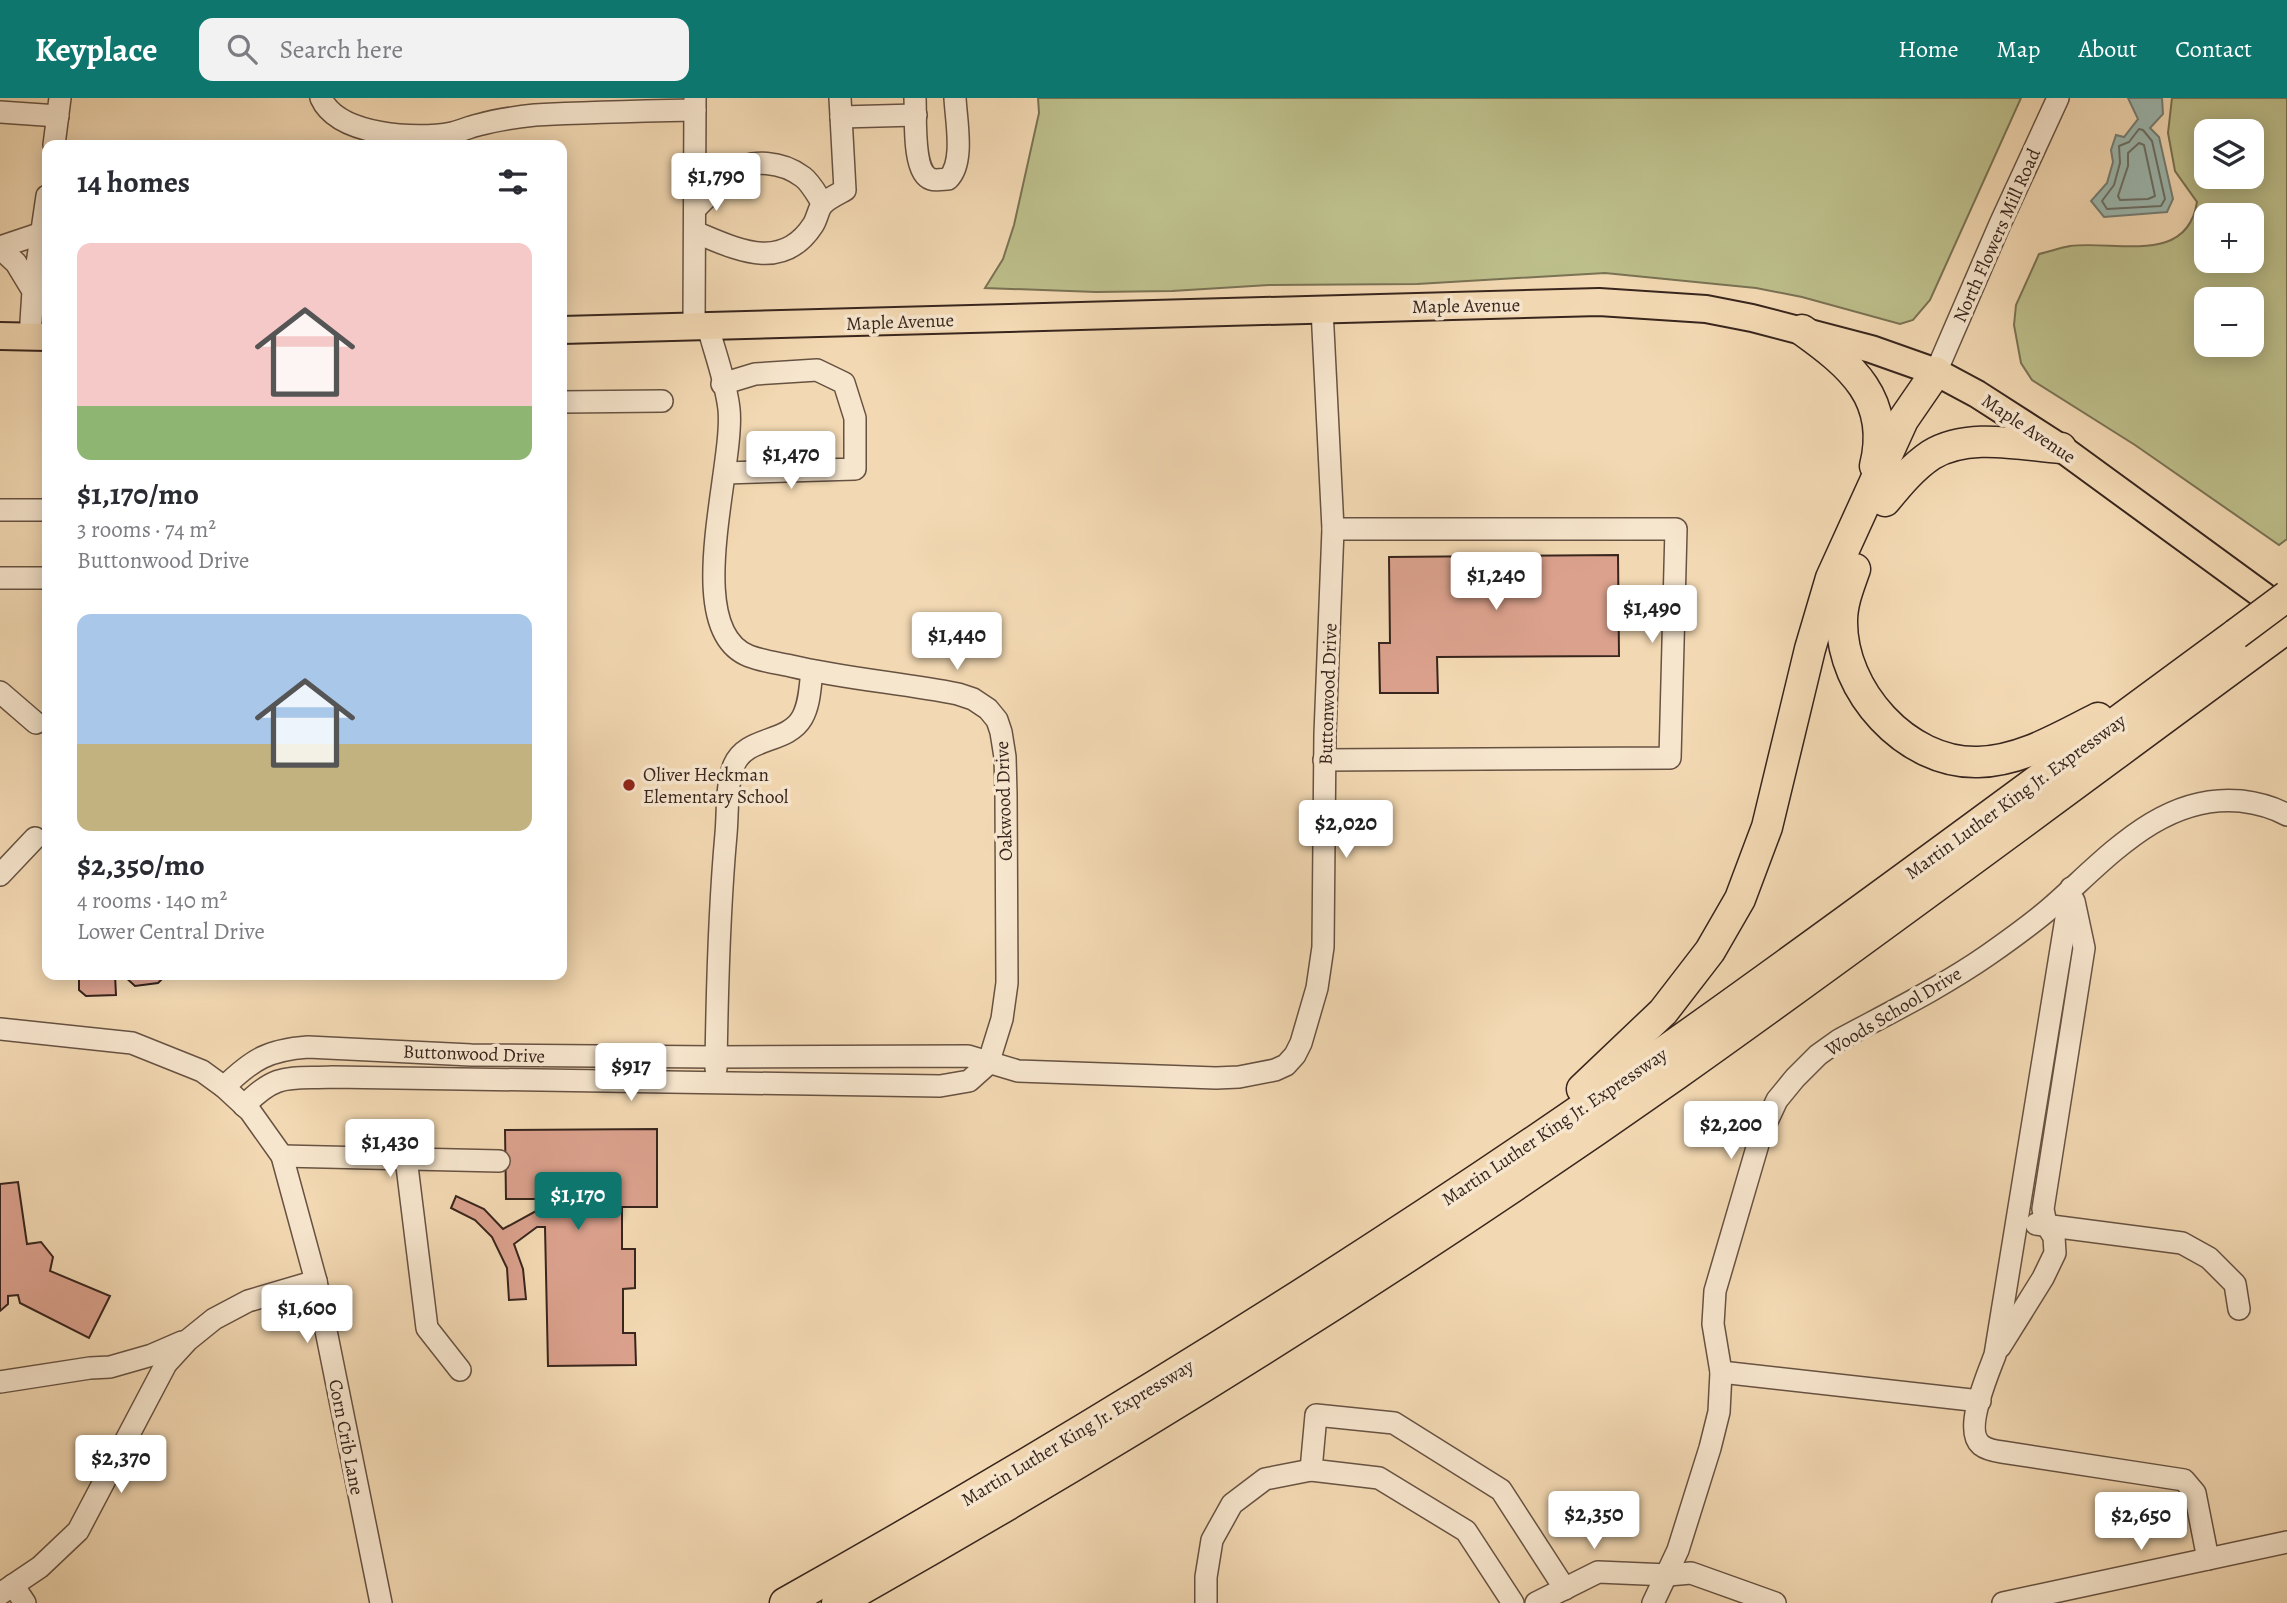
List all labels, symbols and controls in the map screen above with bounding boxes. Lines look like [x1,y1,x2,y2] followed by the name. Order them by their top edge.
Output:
[199,18,689,81] search box
[35,27,157,72] text: Keyplace
[223,30,261,68] icon: search
[279,32,403,67] text: Search here
[1898,33,1959,65] text: Home
[1997,33,2041,65] text: Map
[2079,33,2137,65] text: About
[2175,33,2252,65] text: Contact
[2194,119,2264,357] map controls
[2194,119,2264,189] button: layers
[1947,144,2047,327] street label: North Flowers Mill Road
[659,153,773,213] pin: $1,790
[687,160,745,191] text: $1,790
[77,162,190,202] text: 14 homes
[494,163,532,201] icon: filters
[2194,203,2264,273] button: +
[2194,287,2264,357] button: −
[242,289,368,415] icon: home
[1412,292,1520,320] street label: Maple Avenue
[845,307,955,337] street label: Maple Avenue
[1976,388,2081,470] street label: Maple Avenue
[734,432,848,491] pin: $1,470
[762,438,820,469] text: $1,470
[77,474,199,514] text: $1,170/mo
[77,514,216,545] text: 3 rooms · 74 m²
[77,545,249,576] text: Buttonwood Drive
[1439,552,1553,612] pin: $1,240
[1467,559,1525,590] text: $1,240
[1595,586,1709,645] pin: $1,490
[1623,592,1681,623] text: $1,490
[900,612,1014,672] pin: $1,440
[928,619,986,650] text: $1,440
[1313,622,1343,766] street label: Buttonwood Drive
[242,660,368,786] icon: home
[1900,708,2132,886] street label: Martin Luther King Jr. Expressway
[989,741,1019,861] street label: Oakwood Drive
[643,762,789,810] place label: Oliver Heckman Elementary School
[621,777,637,793] marker: Oliver Heckman Elementary School
[1289,800,1403,860] pin: $2,020
[1315,807,1377,838] text: $2,020
[77,845,205,885] text: $2,350/mo
[77,885,227,916] text: 4 rooms · 140 m²
[77,916,265,947] text: Lower Central Drive
[1820,961,1967,1063] street label: Woods School Drive
[402,1039,546,1069] street label: Buttonwood Drive
[1437,1041,1673,1212] street label: Martin Luther King Jr. Expressway
[590,1044,672,1103] pin: $917
[611,1050,651,1081] text: $917
[1674,1102,1788,1161] pin: $2,200
[1700,1108,1762,1139] text: $2,200
[333,1119,447,1179] pin: $1,430
[361,1126,419,1157] text: $1,430
[521,1172,635,1232] pin: $1,170
[551,1179,605,1210] text: $1,170
[250,1286,364,1345] pin: $1,600
[277,1292,337,1323] text: $1,600
[957,1353,1199,1513] street label: Martin Luther King Jr. Expressway
[322,1377,370,1497] street label: Corn Crib Lane
[64,1436,178,1495] pin: $2,370
[91,1442,151,1473] text: $2,370
[1537,1492,1651,1551] pin: $2,350
[2084,1492,2198,1552] pin: $2,650
[1564,1498,1624,1529] text: $2,350
[2111,1499,2171,1530] text: $2,650

